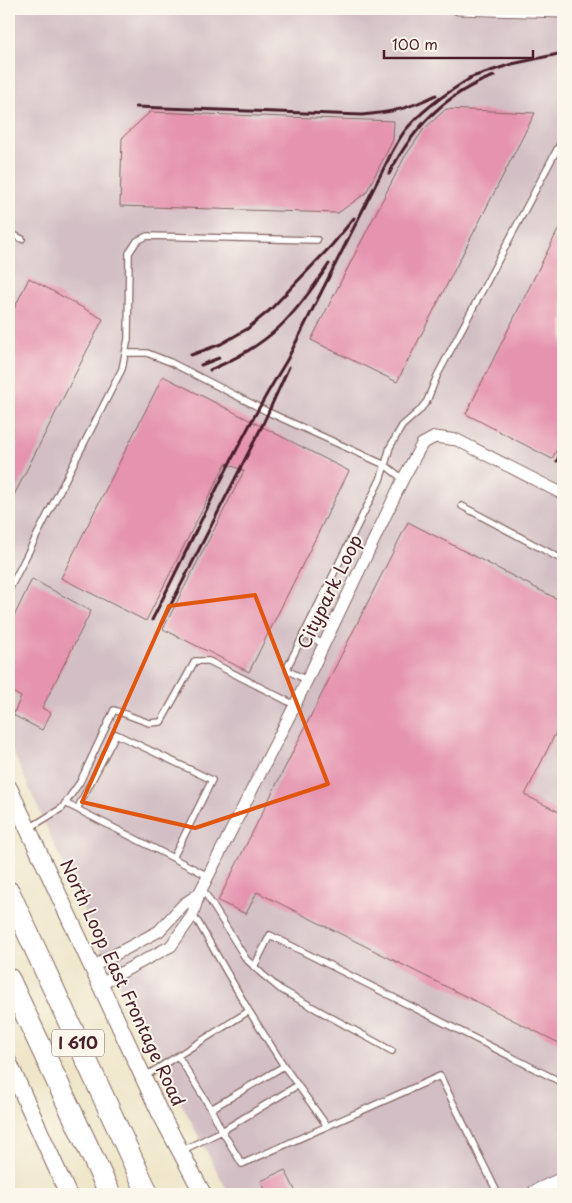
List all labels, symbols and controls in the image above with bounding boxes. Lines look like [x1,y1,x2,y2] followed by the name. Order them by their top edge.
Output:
[384,28,533,60] scale bar
[392,32,438,55] text: 100 m
[289,530,368,653] street label: Citypark Loop
[54,854,193,1110] street label: North Loop East Frontage Road
[52,1030,104,1056] road number: I 610

